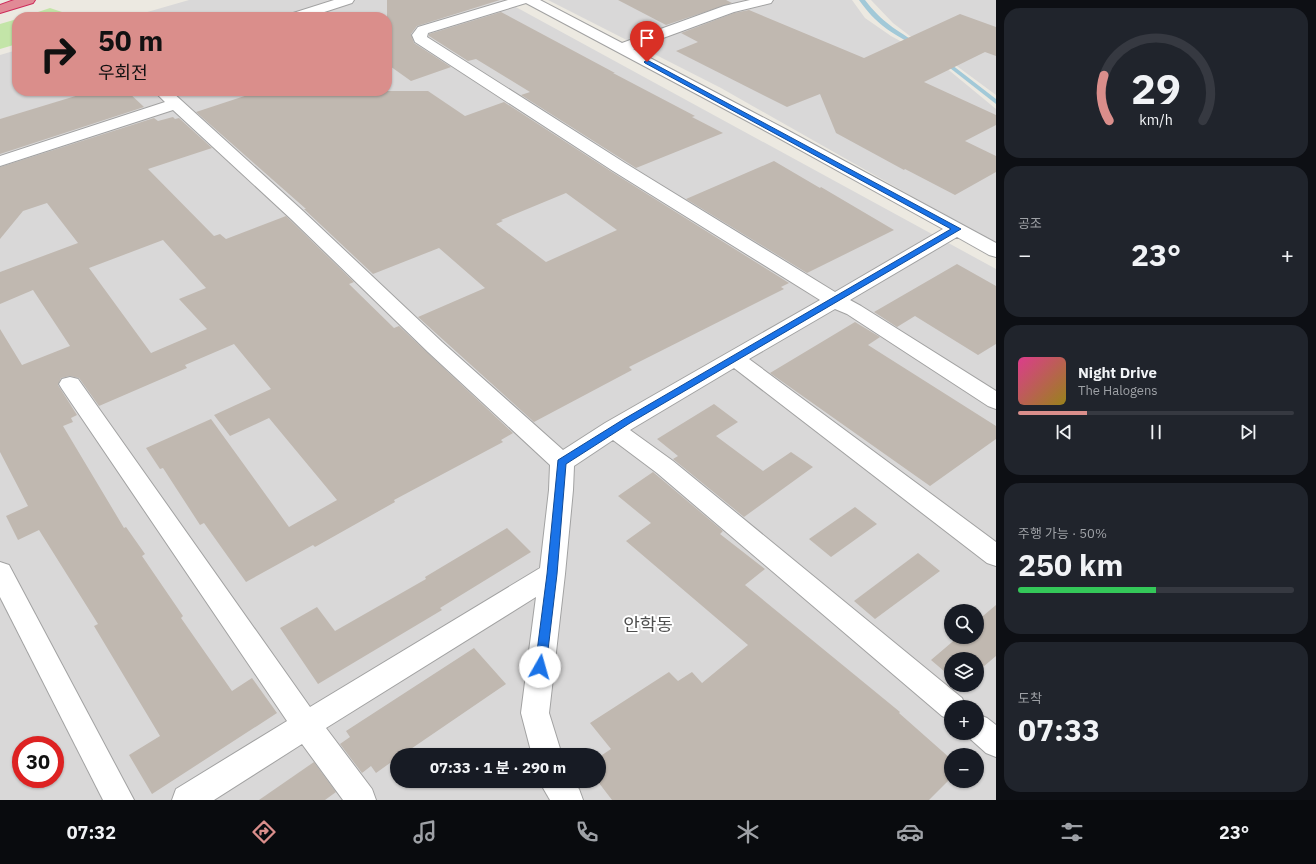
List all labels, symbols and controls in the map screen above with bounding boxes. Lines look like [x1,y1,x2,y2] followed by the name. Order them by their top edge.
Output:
[630,21,664,62] pin
[98,22,163,59] text: 50 m
[636,27,658,49] icon: arrive
[32,28,84,80] icon: right
[98,61,148,84] text: 우회전
[1131,61,1181,115] text: 29
[1139,110,1173,129] text: km/h
[1018,215,1042,232] text: 공조
[1131,235,1181,274] text: 23°
[1018,240,1031,269] text: −
[1281,240,1294,269] text: +
[1078,363,1157,382] text: Night Drive
[1078,382,1158,399] text: The Halogens
[1053,421,1075,443] icon: previous
[1145,421,1167,443] icon: pause
[1237,421,1259,443] icon: next
[1018,525,1107,542] text: 주행 가능 · 50%
[1018,545,1123,584] text: 250 km
[944,604,984,788] map controls
[944,604,984,644] button: search
[623,613,673,636] district label: 안학동
[519,646,561,688] position arrow
[944,652,984,692] button: layers
[1018,690,1042,707] text: 도착
[944,700,984,740] button: +
[1018,710,1100,749] text: 07:33
[12,736,64,788] speed limit sign: 30
[944,748,984,788] button: −
[430,758,566,777] text: 07:33 · 1 분 · 290 m
[250,818,278,846] icon: directions
[411,818,439,846] icon: music
[573,818,601,846] icon: phone
[734,818,762,846] icon: climate
[896,818,924,846] icon: car
[1058,818,1086,846] icon: filters
[67,821,116,844] text: 07:32
[1219,821,1249,844] text: 23°

